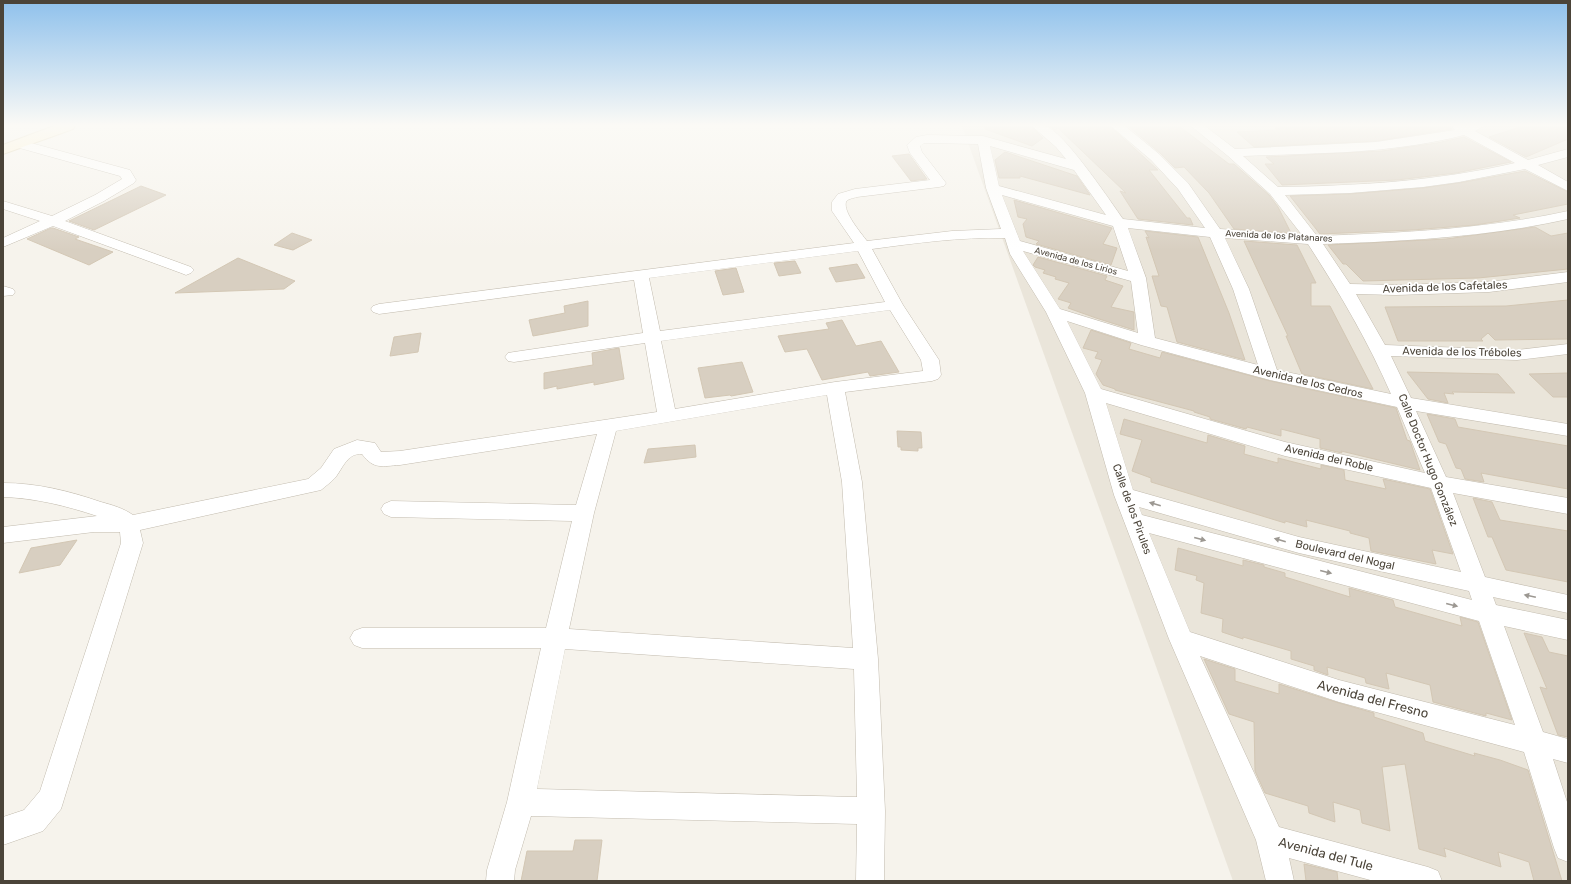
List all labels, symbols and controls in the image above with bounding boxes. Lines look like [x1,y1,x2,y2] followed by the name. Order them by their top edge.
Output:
[1225,228,1333,244] street label: Avenida de los Platanares
[1034,245,1119,277] street label: Avenida de los Lirios
[1382,278,1508,296] street label: Avenida de los Cafetales
[1402,344,1522,360] street label: Avenida de los Tréboles
[1252,363,1365,401] street label: Avenida de los Cedros
[1395,392,1461,528] street label: Calle Doctor Hugo González
[1283,441,1375,475] street label: Avenida del Roble
[1110,462,1155,556] street label: Calle de los Pirules
[1149,501,1161,507] one-way arrow
[1195,536,1207,542] one-way arrow
[1274,537,1286,543] one-way arrow
[1294,537,1396,573] street label: Boulevard del Nogal
[1320,570,1332,576] one-way arrow
[1524,593,1536,599] one-way arrow
[1446,602,1458,608] one-way arrow
[1316,677,1430,721] street label: Avenida del Fresno
[1277,834,1375,874] street label: Avenida del Tule

